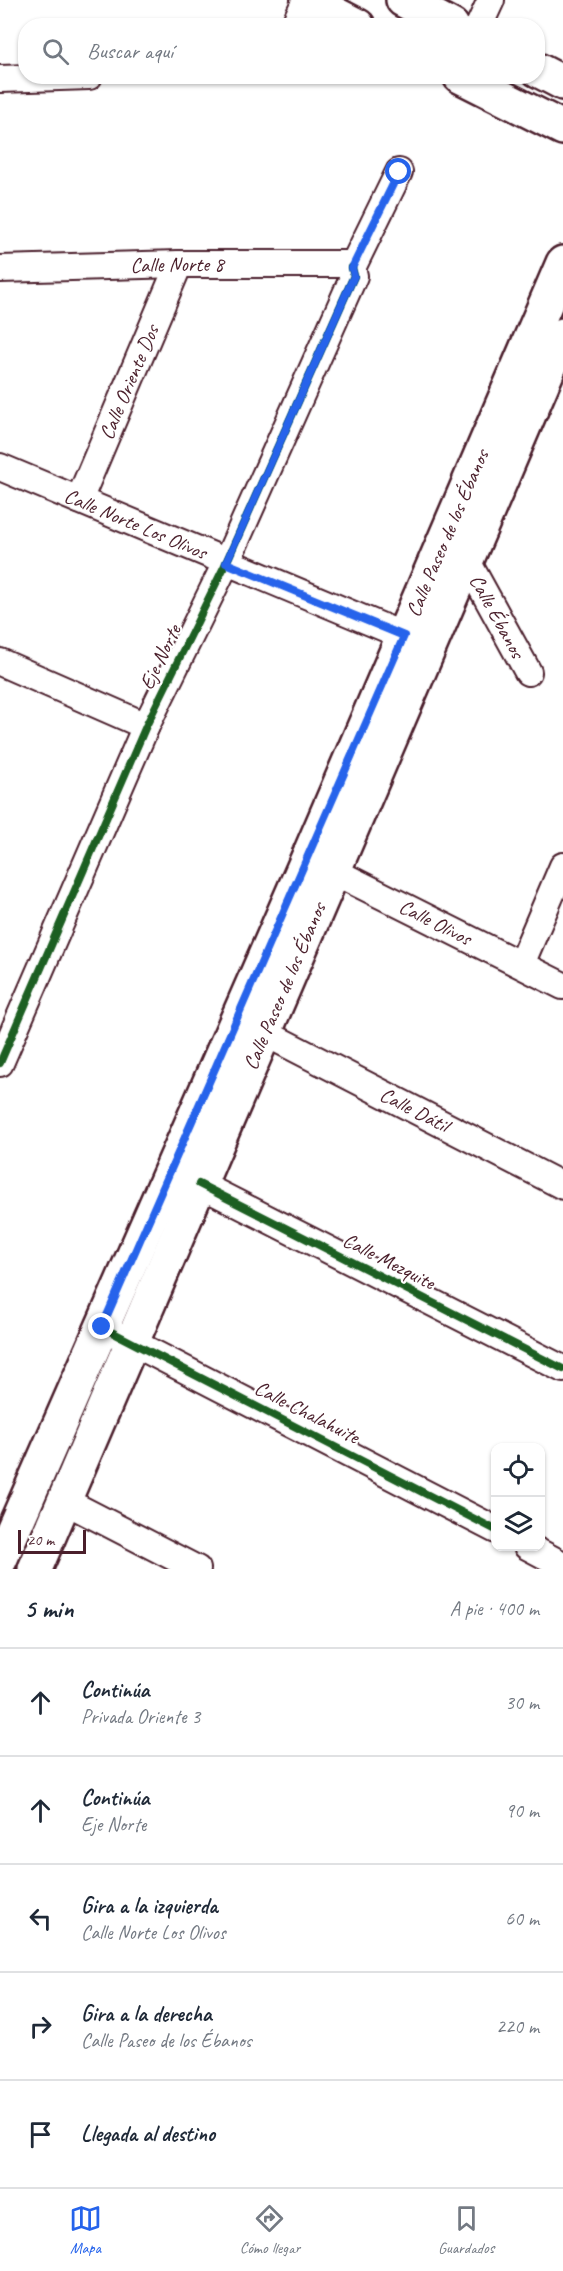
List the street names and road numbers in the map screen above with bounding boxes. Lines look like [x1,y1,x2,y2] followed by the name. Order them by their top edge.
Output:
[130,251,226,278] street label: Calle Norte 8
[93,319,165,443] street label: Calle Oriente Dos
[400,444,495,621] street label: Calle Paseo de los Ébanos
[60,482,212,566] street label: Calle Norte Los Olivos
[464,570,532,664] street label: Calle Ébanos
[133,619,187,694] street label: Eje Norte
[395,893,477,952] street label: Calle Olivos
[237,897,332,1074] street label: Calle Paseo de los Ébanos
[376,1081,456,1140] street label: Calle Dátil
[339,1227,440,1296] street label: Calle Mezquite
[250,1375,366,1450] street label: Calle Chalahuite

